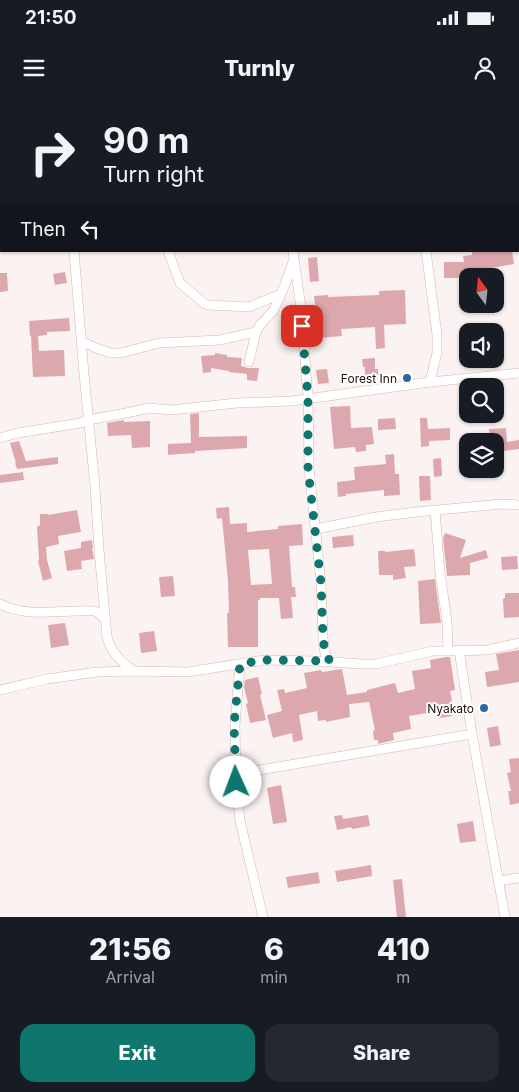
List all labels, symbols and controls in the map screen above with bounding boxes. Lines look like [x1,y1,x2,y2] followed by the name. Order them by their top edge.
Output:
[25,6,76,29] text: 21:50
[20,54,48,82] icon: menu
[471,54,499,82] icon: person
[224,55,295,81] text: Turnly
[103,119,190,161] text: 90 m
[20,120,85,185] icon: right
[103,161,204,187] text: Turn right
[76,215,104,243] icon: left
[20,218,66,241] text: Then
[459,268,504,312] north arrow
[459,268,504,478] map controls
[281,305,323,347] pin
[288,312,316,340] icon: arrive
[459,323,504,368] button: sound
[341,371,397,386] place label: Forest Inn
[401,372,413,384] marker: Forest Inn
[459,378,504,423] button: search
[459,433,504,478] button: layers
[427,701,474,716] place label: Nyakato
[478,702,490,714] marker: Nyakato
[209,755,261,807] position arrow
[89,931,171,967] text: 21:56
[264,931,284,967] text: 6
[377,931,430,967] text: 410
[106,967,155,987] text: Arrival
[260,967,288,987] text: min
[396,967,410,987] text: m
[20,1024,255,1082] button: Exit
[265,1024,499,1082] button: Share

